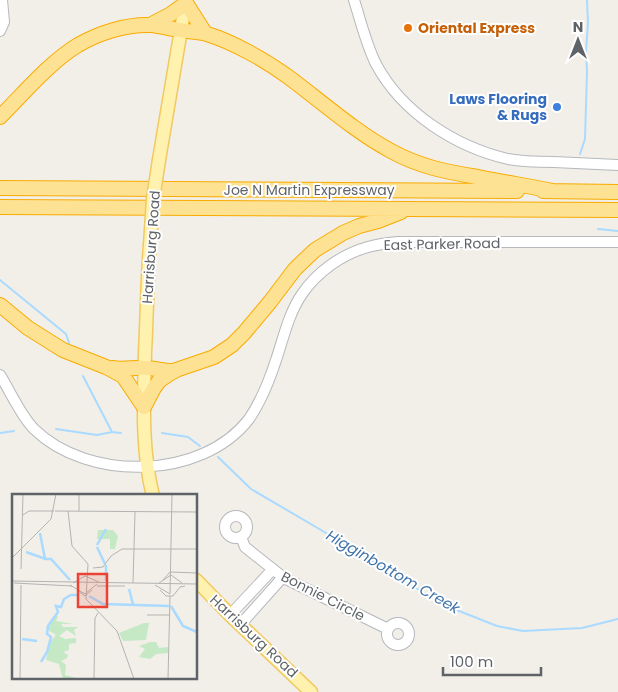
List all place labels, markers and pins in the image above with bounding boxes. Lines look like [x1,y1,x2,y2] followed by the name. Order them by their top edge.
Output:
[418,18,535,38] place label: Oriental Express
[402,22,414,34] marker: Oriental Express
[449,89,547,125] place label: Laws Flooring & Rugs
[551,101,563,113] marker: Laws Flooring & Rugs

